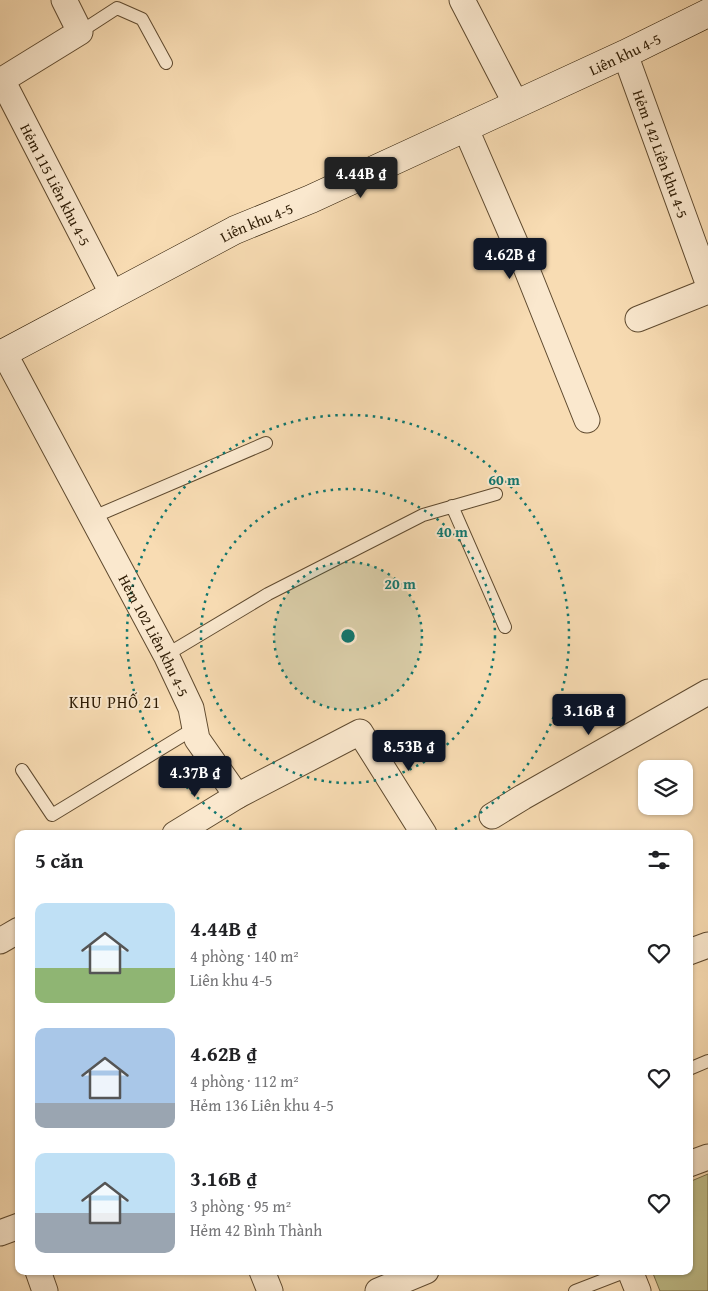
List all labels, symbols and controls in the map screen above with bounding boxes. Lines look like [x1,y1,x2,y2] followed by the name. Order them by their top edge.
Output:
[585,27,664,80] street label: Liên khu 4-5
[628,87,694,221] street label: Hẻm 142 Liên khu 4-5
[16,120,96,249] street label: Hẻm 115 Liên khu 4-5
[315,156,407,199] pin: 4.44B ₫
[335,161,387,185] text: 4.44B ₫
[216,197,296,247] street label: Liên khu 4-5
[464,238,556,280] pin: 4.62B ₫
[484,242,536,266] text: 4.62B ₫
[488,469,520,490] text: 60 m
[436,521,468,542] text: 40 m
[114,571,195,700] street label: Hẻm 102 Liên khu 4-5
[384,573,416,594] text: 20 m
[339,627,357,645] centre of rings
[69,690,161,714] district label: KHU PHỐ 21
[543,694,635,736] pin: 3.16B ₫
[563,698,615,722] text: 3.16B ₫
[363,730,455,772] pin: 8.53B ₫
[383,734,435,758] text: 8.53B ₫
[149,756,241,798] pin: 4.37B ₫
[169,760,221,784] text: 4.37B ₫
[638,760,693,815] map controls
[638,760,693,815] button: layers
[35,845,83,876] text: 5 căn
[645,846,673,874] icon: filters
[190,913,257,944] text: 4.44B ₫
[75,923,135,983] icon: home
[645,939,673,967] icon: heart
[190,944,299,968] text: 4 phòng · 140 m²
[190,968,273,992] text: Liên khu 4-5
[190,1038,257,1069] text: 4.62B ₫
[75,1048,135,1108] icon: home
[645,1064,673,1092] icon: heart
[190,1069,299,1093] text: 4 phòng · 112 m²
[190,1093,334,1117] text: Hẻm 136 Liên khu 4-5
[190,1163,257,1194] text: 3.16B ₫
[75,1173,135,1233] icon: home
[645,1189,673,1217] icon: heart
[190,1194,291,1218] text: 3 phòng · 95 m²
[190,1218,322,1242] text: Hẻm 42 Bình Thành

